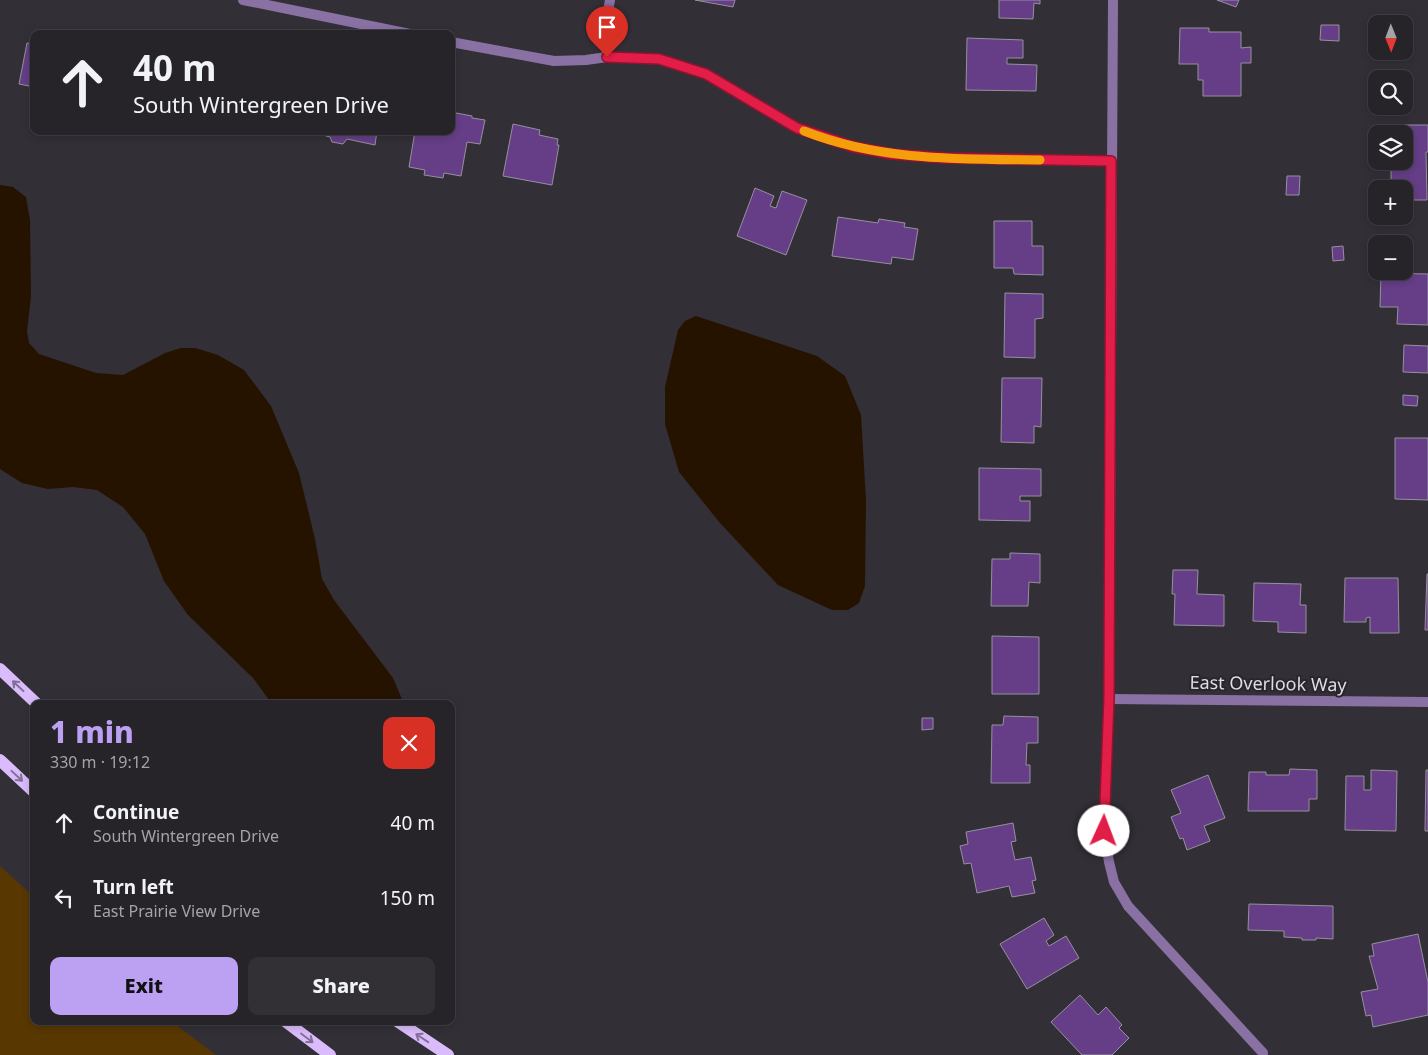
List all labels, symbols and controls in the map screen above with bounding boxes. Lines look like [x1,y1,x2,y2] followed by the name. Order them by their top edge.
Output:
[586,6,628,57] pin
[593,13,621,41] icon: arrive
[1368,15,1412,60] north arrow
[1368,15,1413,280] map controls
[133,44,216,91] text: 40 m
[50,50,115,115] icon: ahead
[1368,70,1413,115] button: search
[133,89,389,119] text: South Wintergreen Drive
[1368,125,1413,170] button: layers
[1368,180,1413,225] button: +
[1368,235,1413,280] button: −
[1189,670,1348,696] street label: East Overlook Way
[12,681,25,692] one-way arrow
[50,711,134,752] text: 1 min
[383,717,435,769] button: close
[50,751,150,773] text: 330 m · 19:12
[11,770,23,782] one-way arrow
[93,799,179,825] text: Continue
[1077,804,1129,856] position arrow
[50,809,78,837] icon: ahead
[391,810,435,836] text: 40 m
[93,825,279,847] text: South Wintergreen Drive
[93,874,174,900] text: Turn left
[50,884,78,912] icon: left
[380,885,435,911] text: 150 m
[93,900,260,922] text: East Prairie View Drive
[50,957,238,1015] button: Exit
[248,957,435,1015] button: Share
[300,1033,313,1044] one-way arrow
[416,1033,430,1043] one-way arrow

